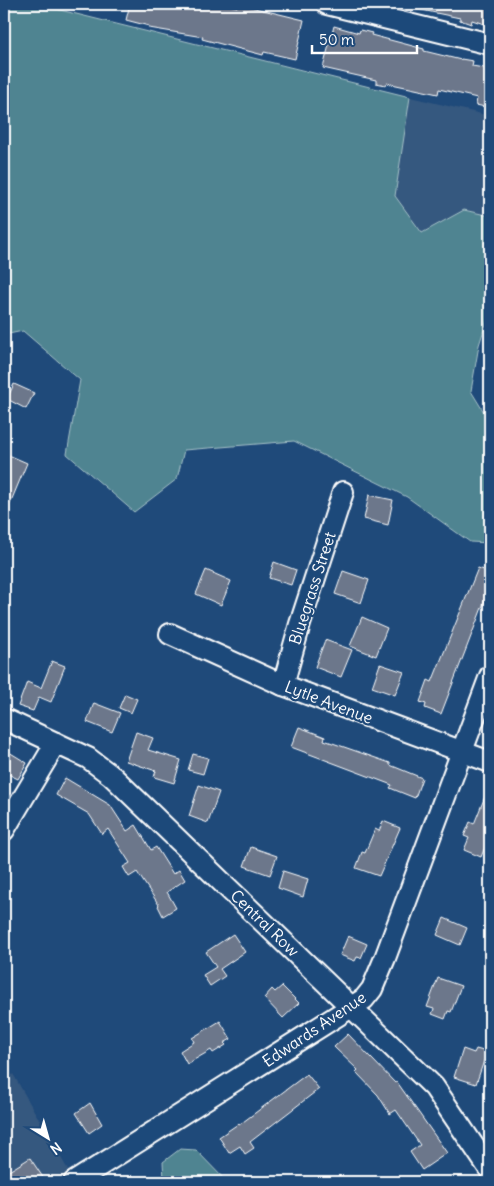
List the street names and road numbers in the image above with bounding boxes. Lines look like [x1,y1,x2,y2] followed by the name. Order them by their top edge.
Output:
[284,528,340,647] street label: Bluegrass Street
[282,676,376,728] street label: Lytle Avenue
[226,885,304,961] street label: Central Row
[258,987,370,1071] street label: Edwards Avenue

